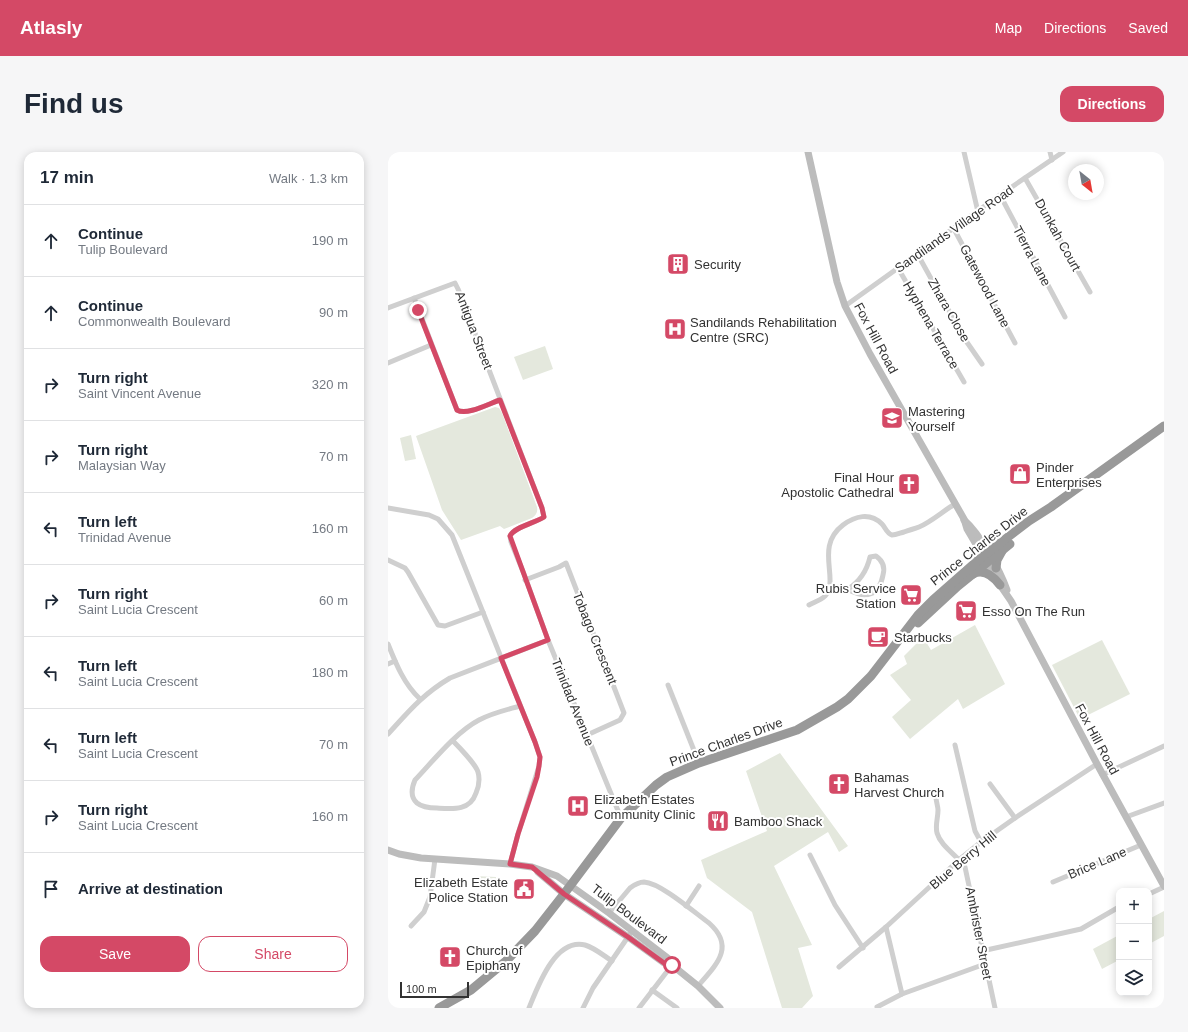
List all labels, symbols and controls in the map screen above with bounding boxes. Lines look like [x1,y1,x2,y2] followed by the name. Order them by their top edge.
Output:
[20,17,82,38] text: Atlasly
[995,20,1022,36] text: Map
[1044,20,1106,36] text: Directions
[1128,20,1168,36] text: Saved
[1060,86,1164,122] button: Directions
[24,88,124,119] text: Find us
[1068,164,1104,200] north arrow
[40,168,94,187] text: 17 min
[269,171,348,186] text: Walk · 1.3 km
[892,182,1016,276] street label: Sandilands Village Road
[1032,196,1084,274] street label: Dunkah Court
[1010,223,1054,289] street label: Tierra Lane
[78,225,143,242] text: Continue
[40,230,62,252] icon: ahead
[312,233,348,248] text: 190 m
[78,242,168,257] text: Tulip Boulevard
[957,242,1013,330] street label: Gatewood Lane
[665,251,691,277] building icon: Security
[694,257,741,272] place label: Security
[925,276,973,344] street label: Zhara Close
[900,278,962,372] street label: Hyphena Terrace
[452,289,496,372] street label: Antigua Street
[78,297,143,314] text: Continue
[851,300,901,376] street label: Fox Hill Road
[409,301,427,319] route end
[40,302,62,324] icon: ahead
[319,305,348,320] text: 90 m
[78,314,230,329] text: Commonwealth Boulevard
[690,315,837,345] place label: Sandilands Rehabilitation Centre (SRC)
[662,316,688,342] hospital icon: Sandilands Rehabilitation Centre (SRC)
[78,369,148,386] text: Turn right
[40,374,62,396] icon: right
[312,377,348,392] text: 320 m
[78,386,201,401] text: Saint Vincent Avenue
[908,404,965,434] place label: Mastering Yourself
[879,405,905,431] school or university icon: Mastering Yourself
[78,441,148,458] text: Turn right
[40,446,62,468] icon: right
[319,449,348,464] text: 70 m
[78,458,166,473] text: Malaysian Way
[1036,460,1102,490] place label: Pinder Enterprises
[1007,461,1033,487] shop icon: Pinder Enterprises
[781,470,895,500] place label: Final Hour Apostolic Cathedral
[896,471,922,497] church icon: Final Hour Apostolic Cathedral
[927,503,1031,589] street label: Prince Charles Drive
[78,513,137,530] text: Turn left
[40,518,62,540] icon: left
[312,521,348,536] text: 160 m
[78,530,171,545] text: Trinidad Avenue
[816,581,896,611] place label: Rubis Service Station
[898,582,924,608] supermarket icon: Rubis Service Station
[78,585,148,602] text: Turn right
[40,590,62,612] icon: right
[570,590,621,687] street label: Tobago Crescent
[319,593,348,608] text: 60 m
[953,598,979,624] supermarket icon: Esso On The Run
[78,602,198,617] text: Saint Lucia Crescent
[982,604,1085,619] place label: Esso On The Run
[865,624,891,650] cafe icon: Starbucks
[894,630,952,645] place label: Starbucks
[549,656,597,748] street label: Trinidad Avenue
[78,657,137,674] text: Turn left
[40,662,62,684] icon: left
[312,665,348,680] text: 180 m
[78,674,198,689] text: Saint Lucia Crescent
[1072,701,1122,777] street label: Fox Hill Road
[667,715,785,769] street label: Prince Charles Drive
[78,729,137,746] text: Turn left
[40,734,62,756] icon: left
[319,737,348,752] text: 70 m
[78,746,198,761] text: Saint Lucia Crescent
[854,770,944,800] place label: Bahamas Harvest Church
[826,771,852,797] church icon: Bahamas Harvest Church
[594,792,696,822] place label: Elizabeth Estates Community Clinic
[565,793,591,819] hospital icon: Elizabeth Estates Community Clinic
[78,801,148,818] text: Turn right
[40,806,62,828] icon: right
[705,808,731,834] restaurant icon: Bamboo Shack
[312,809,348,824] text: 160 m
[734,814,823,829] place label: Bamboo Shack
[78,818,198,833] text: Saint Lucia Crescent
[927,828,999,892] street label: Blue Berry Hill
[1065,844,1129,882] street label: Brice Lane
[414,875,508,905] place label: Elizabeth Estate Police Station
[511,876,537,902] public building icon: Elizabeth Estate Police Station
[40,878,62,900] icon: arrive
[78,880,223,897] text: Arrive at destination
[589,881,669,947] street label: Tulip Boulevard
[963,885,995,981] street label: Ambrister Street
[1116,888,1152,996] map controls
[1116,888,1152,924] button: +
[1116,924,1152,960] button: −
[40,936,190,972] button: Save
[198,936,348,972] button: Share
[466,943,523,973] place label: Church of Epiphany
[437,944,463,970] church icon: Church of Epiphany
[663,956,681,974] route start
[1116,960,1152,996] button: layers
[400,980,469,999] scale bar
[406,983,437,995] text: 100 m

